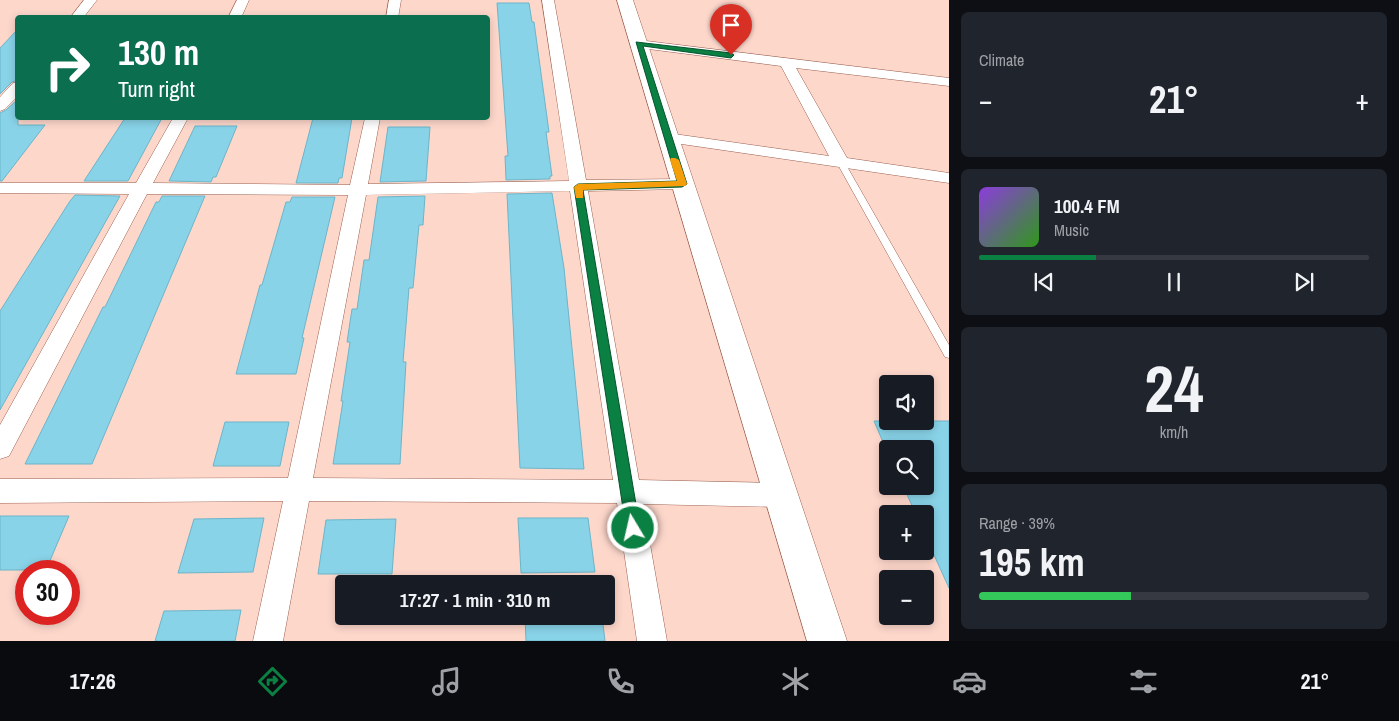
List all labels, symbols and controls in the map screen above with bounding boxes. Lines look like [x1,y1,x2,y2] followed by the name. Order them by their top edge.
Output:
[710,4,752,55] pin
[717,11,745,39] icon: arrive
[118,29,199,76] text: 130 m
[35,35,100,100] icon: right
[979,49,1024,71] text: Climate
[118,74,195,104] text: Turn right
[1149,74,1199,125] text: 21°
[979,81,992,119] text: −
[1356,81,1369,119] text: +
[1054,193,1120,219] text: 100.4 FM
[1054,219,1089,241] text: Music
[1030,268,1058,296] icon: previous
[1160,268,1188,296] icon: pause
[1290,268,1318,296] icon: next
[1144,345,1204,432] text: 24
[879,375,934,625] map controls
[879,375,934,430] button: sound
[1160,421,1188,443] text: km/h
[879,440,934,495] button: search
[606,501,658,553] position arrow
[879,505,934,560] button: +
[979,512,1055,534] text: Range · 39%
[979,537,1085,588] text: 195 km
[15,560,80,625] speed limit sign: 30
[879,570,934,625] button: −
[400,587,550,613] text: 17:27 · 1 min · 310 m
[255,664,290,699] icon: directions
[429,664,464,699] icon: music
[603,664,638,699] icon: phone
[778,664,813,699] icon: climate
[952,664,987,699] icon: car
[1126,664,1161,699] icon: filters
[70,666,116,696] text: 17:26
[1300,666,1329,696] text: 21°

